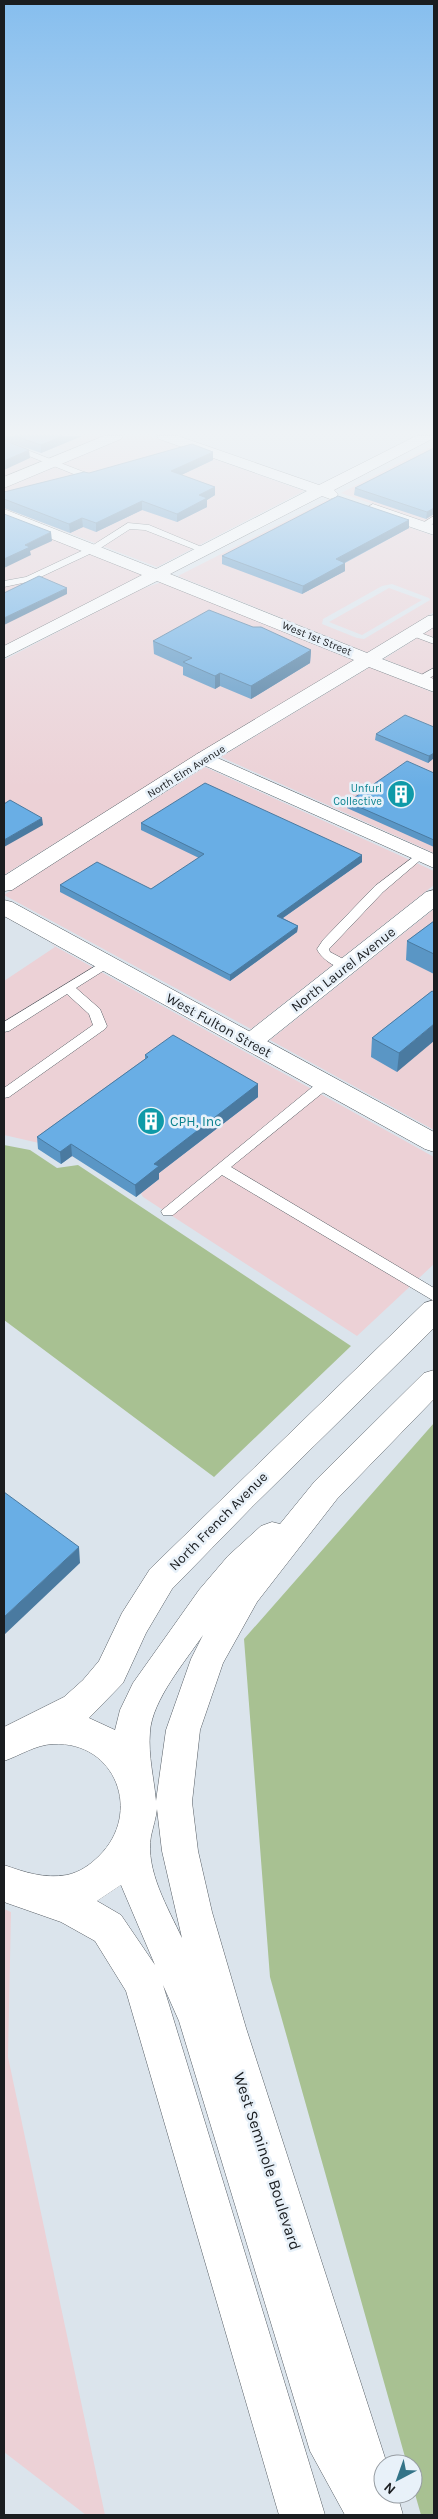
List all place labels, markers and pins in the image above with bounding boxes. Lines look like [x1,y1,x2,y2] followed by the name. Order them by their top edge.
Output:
[386,779,416,809] building icon: Unfurl Collective
[333,782,382,808] place label: Unfurl Collective
[136,1106,166,1136] building icon: CPH, Inc
[170,1113,222,1130] place label: CPH, Inc

